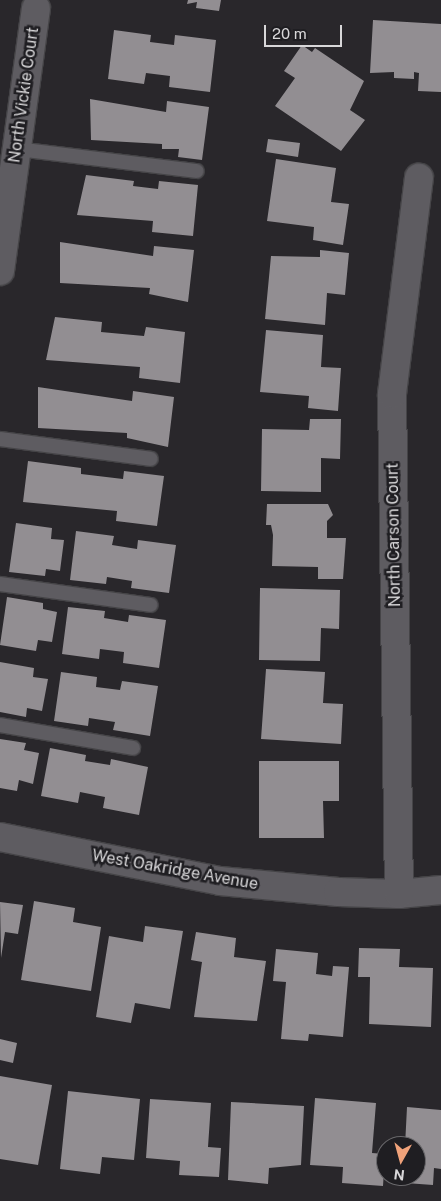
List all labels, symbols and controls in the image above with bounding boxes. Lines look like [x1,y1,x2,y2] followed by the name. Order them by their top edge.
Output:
[266,15,344,47] scale bar
[272,25,307,42] text: 20 m
[5,26,43,164] street label: North Vickie Court
[383,463,405,607] street label: North Carson Court
[90,846,260,894] street label: West Oakridge Avenue
[376,1136,426,1186] north arrow
[393,1166,406,1184] text: N

